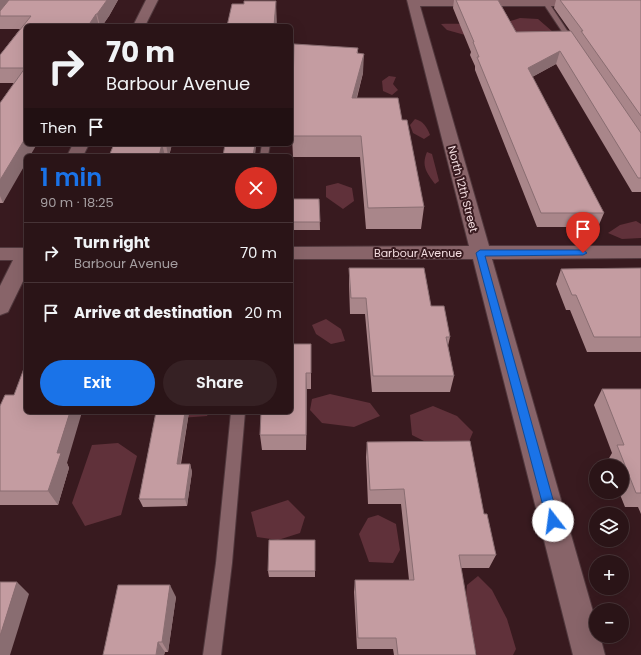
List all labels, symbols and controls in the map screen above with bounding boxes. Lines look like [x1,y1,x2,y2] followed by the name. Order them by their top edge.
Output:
[106,33,175,72] text: 70 m
[40,40,92,92] icon: right
[106,71,250,96] text: Barbour Avenue
[85,116,107,138] icon: arrive
[40,117,77,138] text: Then
[444,144,482,234] street label: North 12th Street
[40,161,102,194] text: 1 min
[235,167,277,209] button: close
[40,193,114,212] text: 90 m · 18:25
[566,212,600,253] pin
[572,218,594,240] icon: arrive
[74,232,150,253] text: Turn right
[40,242,62,264] icon: right
[240,242,277,263] text: 70 m
[374,245,462,261] street label: Barbour Avenue
[74,254,178,273] text: Barbour Avenue
[40,302,62,324] icon: arrive
[74,302,232,323] text: Arrive at destination
[244,302,282,323] text: 20 m
[40,360,155,406] button: Exit
[163,360,277,406] button: Share
[589,459,629,643] map controls
[589,459,629,499] button: search
[532,500,574,542] position arrow
[589,507,629,547] button: layers
[589,555,629,595] button: +
[589,603,629,643] button: −

